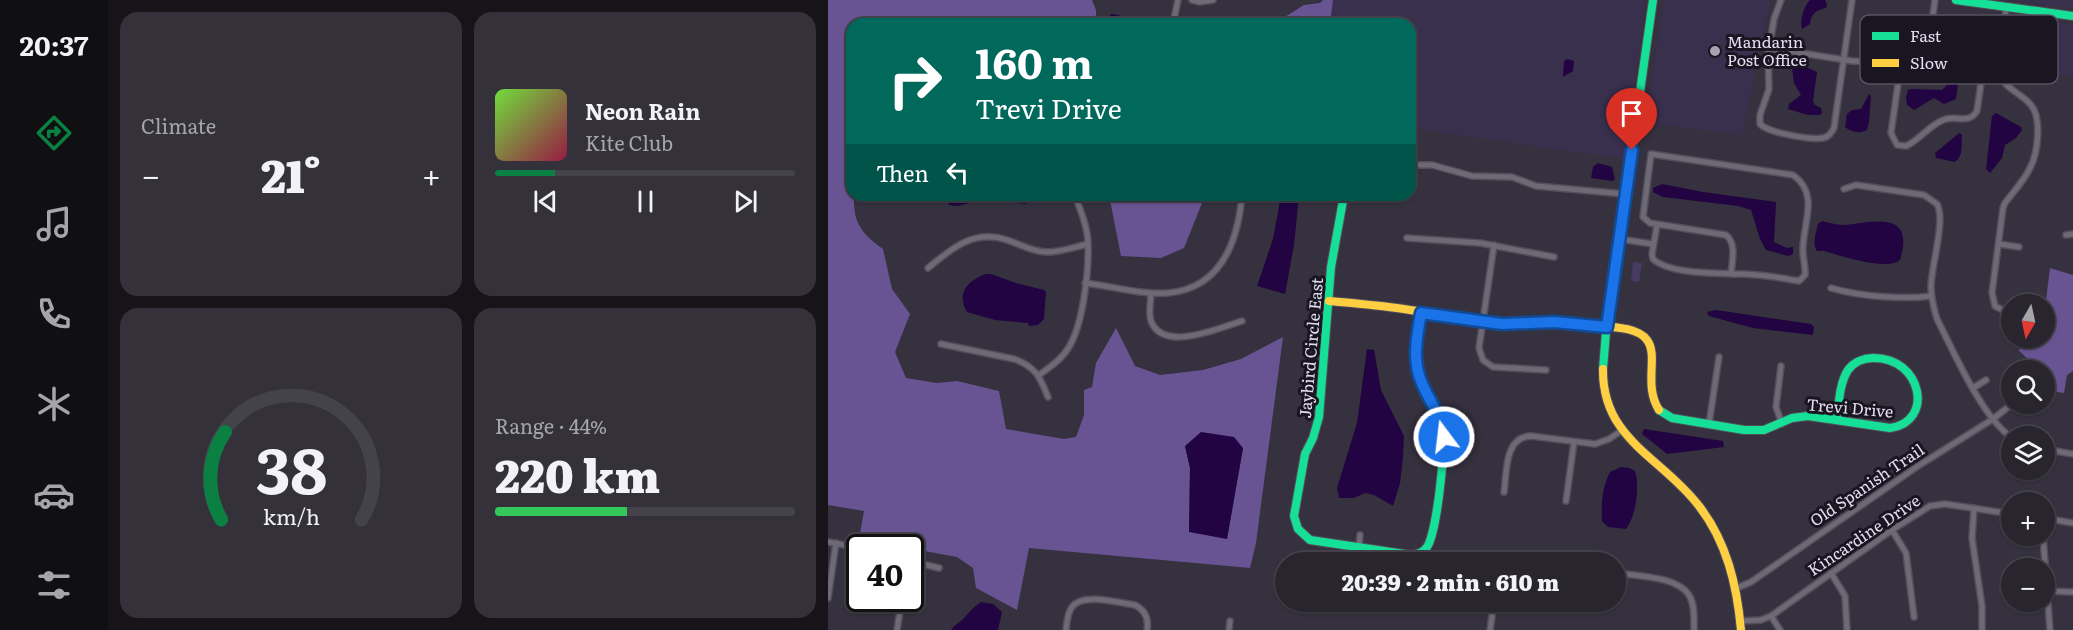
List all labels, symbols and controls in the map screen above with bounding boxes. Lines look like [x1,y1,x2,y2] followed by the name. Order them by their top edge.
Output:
[1860,15,2058,84] legend
[1910,23,1942,47] text: Fast
[20,24,89,64] text: 20:37
[1727,29,1807,71] place label: Mandarin Post Office
[975,30,1093,92] text: 160 m
[876,42,954,120] icon: right
[1708,44,1722,58] marker: Mandarin Post Office
[1910,50,1948,74] text: Slow
[975,87,1122,127] text: Trevi Drive
[1606,88,1657,150] pin
[585,94,701,127] text: Neon Rain
[1615,97,1648,130] icon: arrive
[141,110,216,140] text: Climate
[33,112,75,154] icon: directions
[585,127,673,157] text: Kite Club
[261,140,321,207] text: 21°
[141,149,160,198] text: −
[422,149,441,198] text: +
[876,156,929,189] text: Then
[941,156,974,189] icon: left
[529,185,562,218] icon: previous
[629,185,662,218] icon: pause
[729,185,762,218] icon: next
[33,203,75,245] icon: music
[1292,276,1328,419] street label: Jaybird Circle East
[33,293,75,335] icon: phone
[2001,294,2055,348] north arrow
[2001,294,2055,612] map controls
[2001,360,2055,414] button: search
[33,383,75,425] icon: climate
[1806,391,1894,423] street label: Trevi Drive
[1412,405,1476,469] position arrow
[495,410,607,440] text: Range · 44%
[255,421,327,513] text: 38
[2001,426,2055,480] button: layers
[1804,437,1928,531] street label: Old Spanish Trail
[495,440,660,507] text: 220 km
[33,474,75,516] icon: car
[1802,488,1924,581] street label: Kincardine Drive
[2001,492,2055,546] button: +
[262,500,320,532] text: km/h
[846,534,924,612] speed limit sign: 40
[2001,558,2055,612] button: −
[33,564,75,606] icon: filters
[1342,565,1559,598] text: 20:39 · 2 min · 610 m

